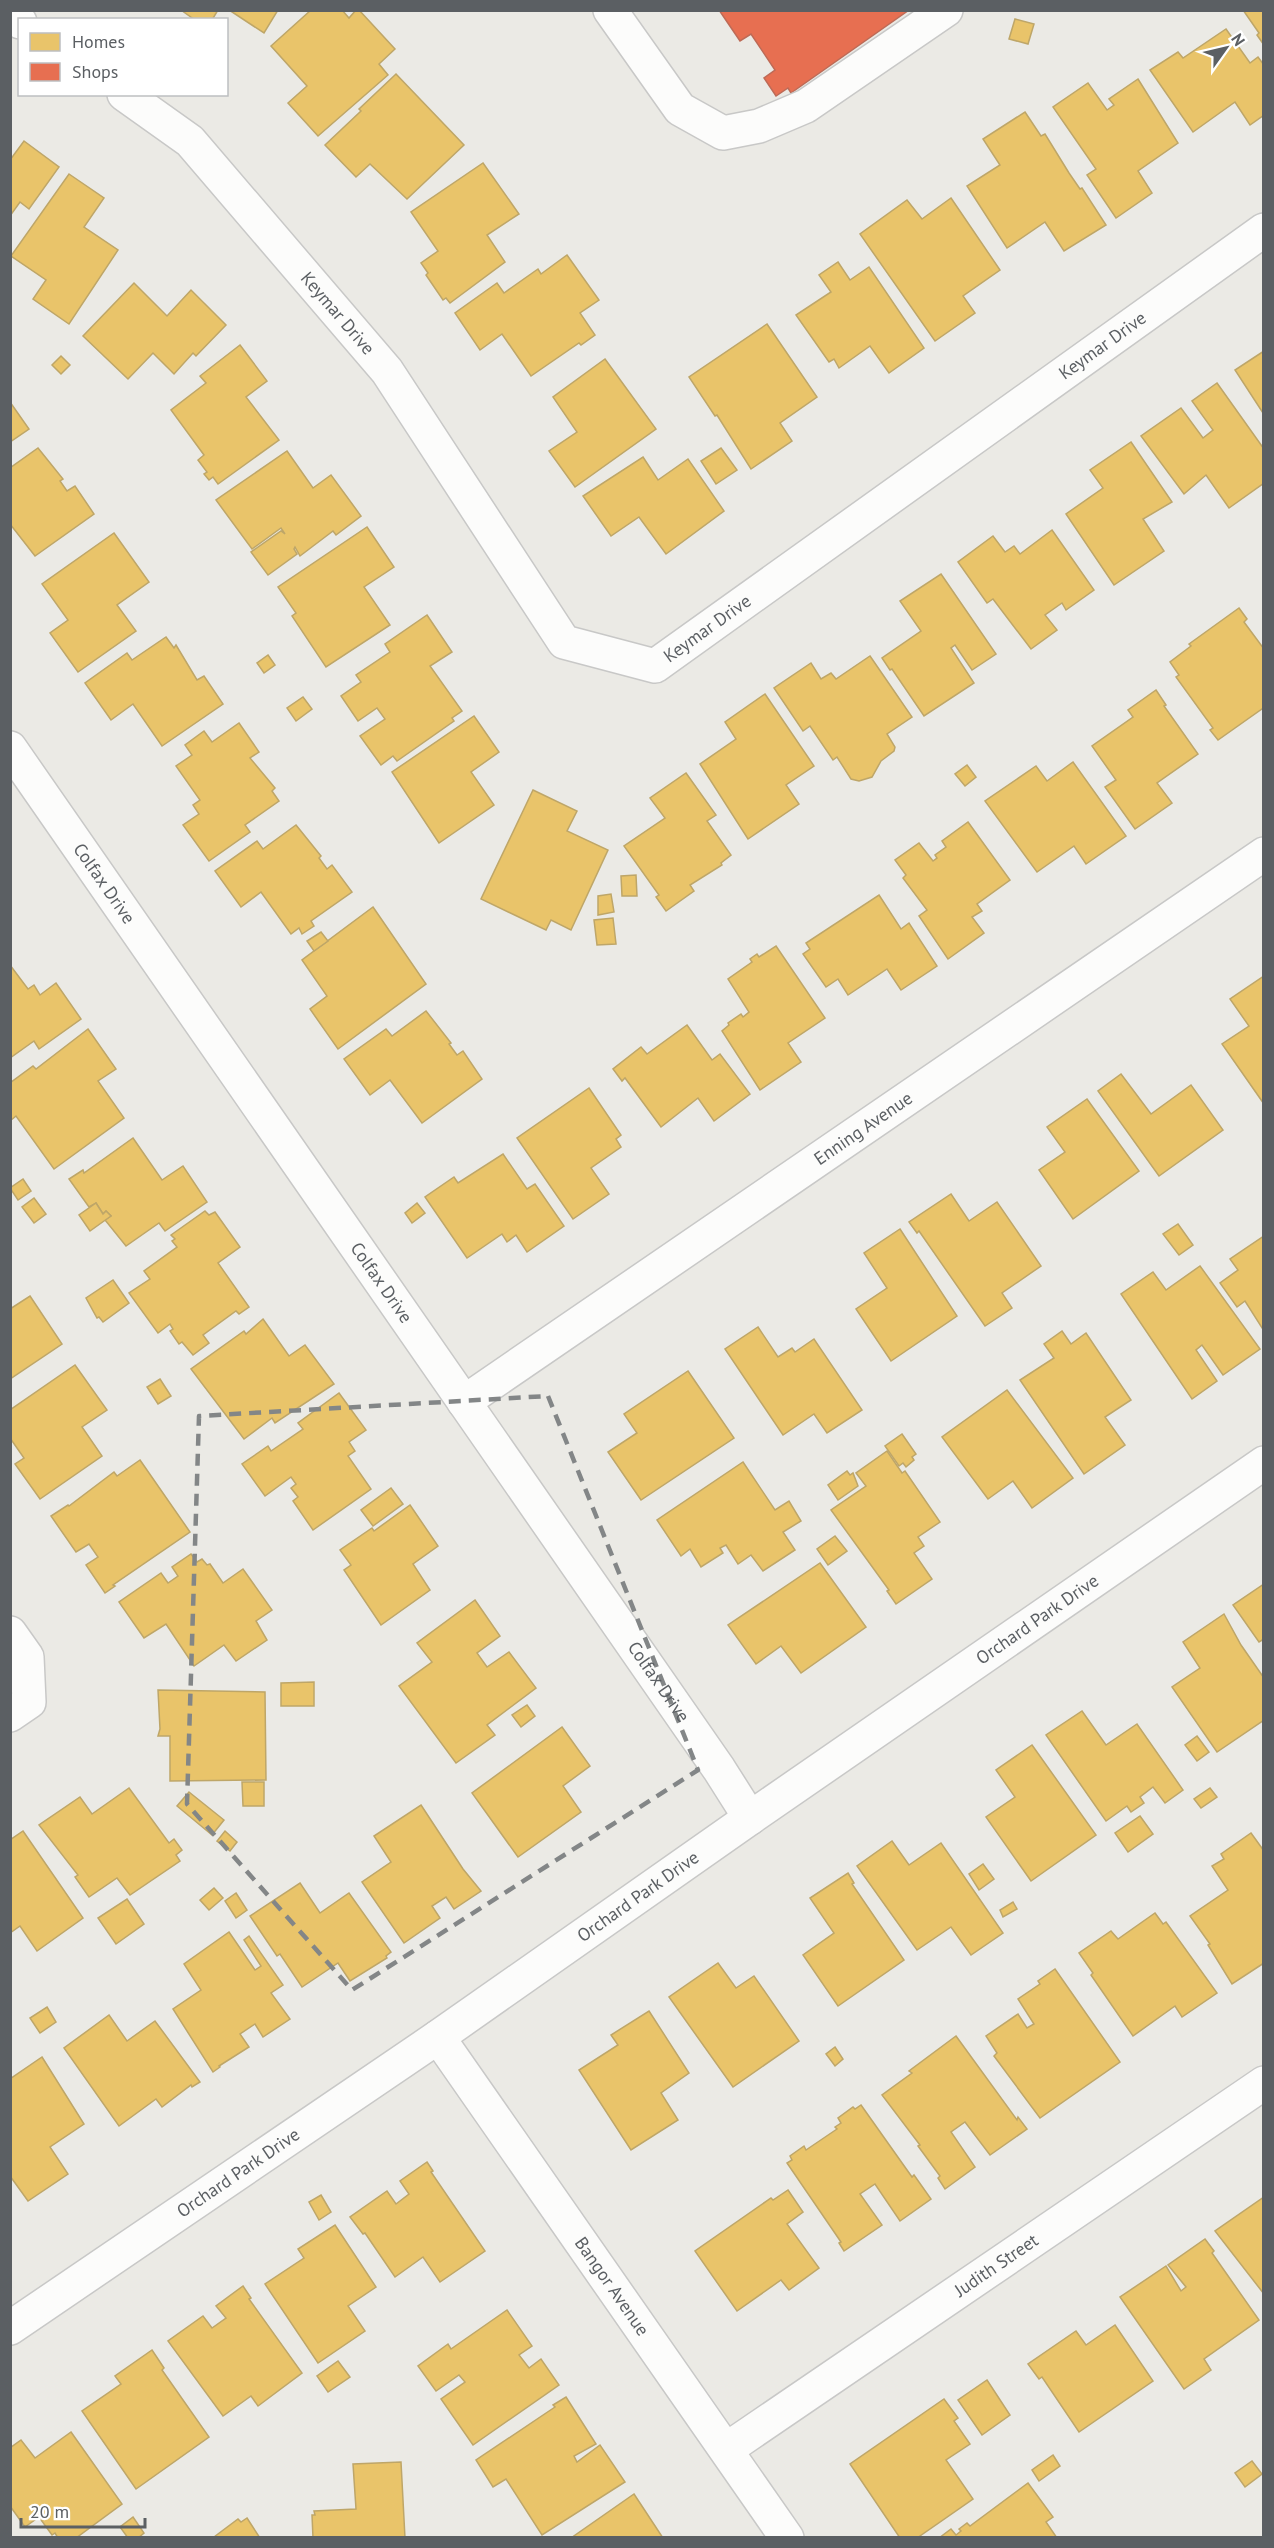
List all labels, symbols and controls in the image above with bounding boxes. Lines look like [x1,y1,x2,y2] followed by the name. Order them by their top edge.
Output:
[18,18,228,96] legend
[1196,18,1256,78] north arrow
[72,30,125,53] text: Homes
[1227,30,1250,50] text: N
[72,60,118,83] text: Shops
[296,267,380,359] street label: Keymar Drive
[1054,306,1150,384] street label: Keymar Drive
[659,589,755,667] street label: Keymar Drive
[69,838,141,928] street label: Colfax Drive
[809,1086,917,1170] street label: Enning Avenue
[346,1238,418,1327] street label: Colfax Drive
[971,1569,1103,1669] street label: Orchard Park Drive
[623,1637,695,1726] street label: Colfax Drive
[572,1845,703,1947] street label: Orchard Park Drive
[172,2122,304,2222] street label: Orchard Park Drive
[949,2228,1042,2302] street label: Judith Street
[570,2232,655,2340] street label: Bangor Avenue
[21,2491,146,2529] scale bar
[30,2500,69,2523] text: 20 m

